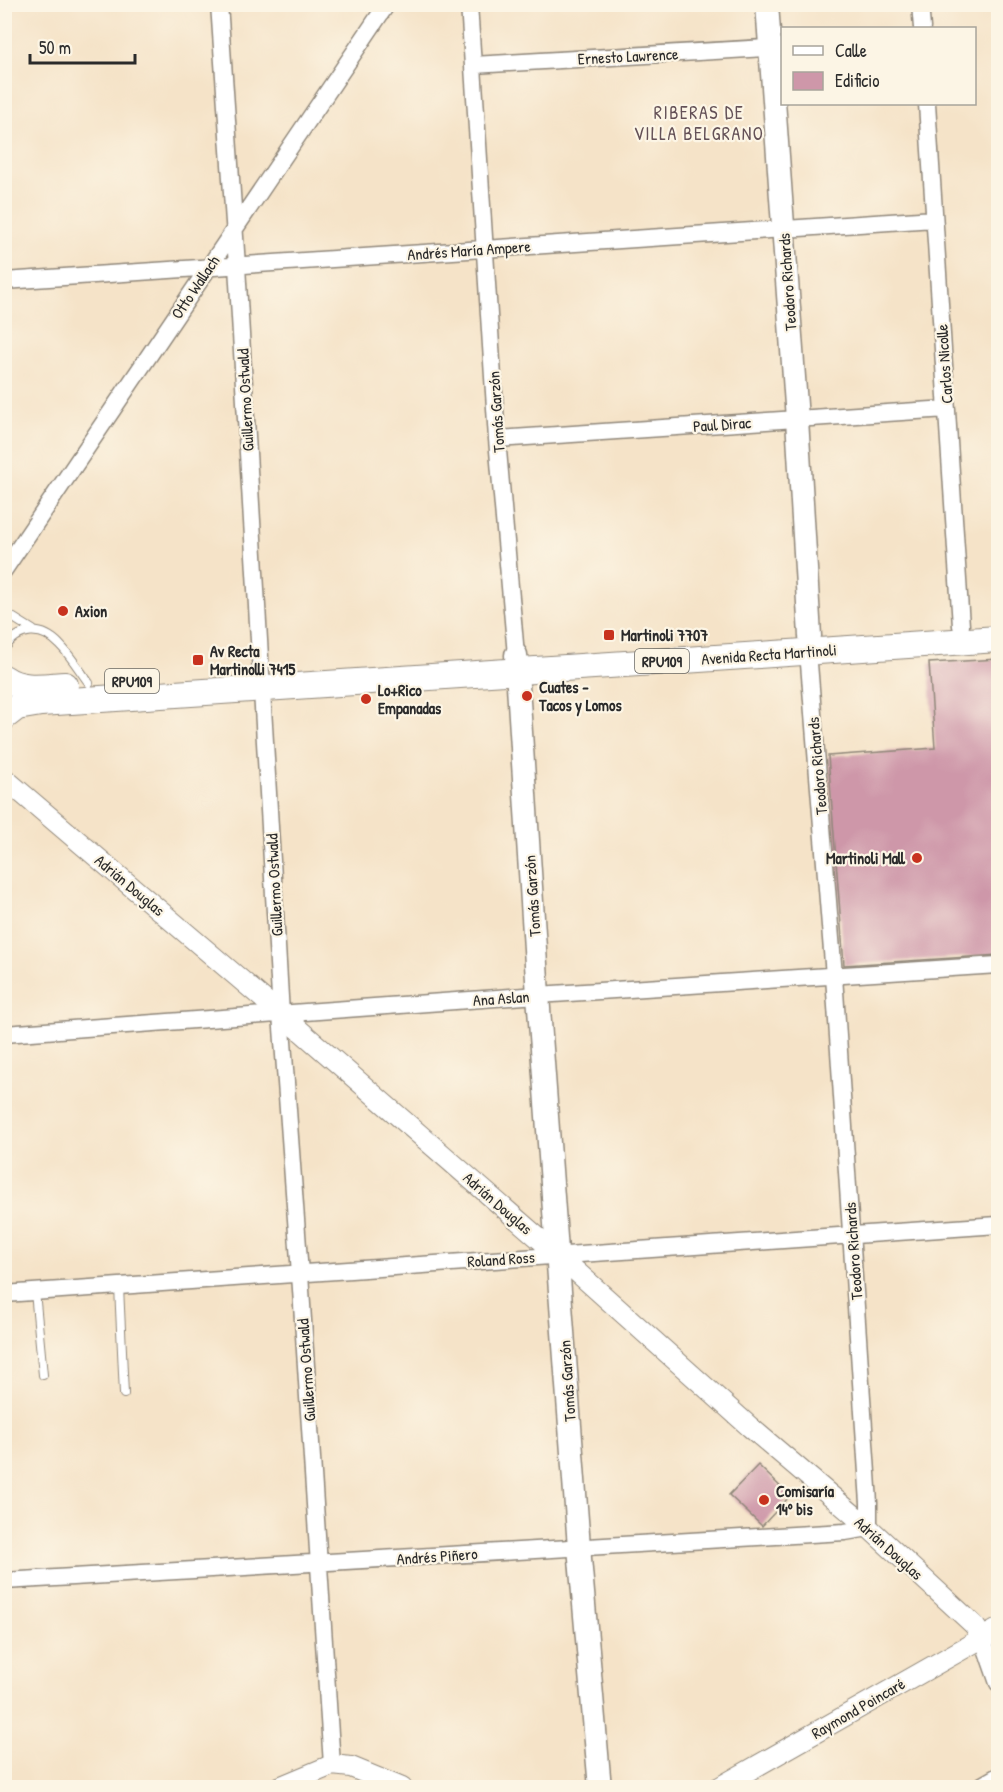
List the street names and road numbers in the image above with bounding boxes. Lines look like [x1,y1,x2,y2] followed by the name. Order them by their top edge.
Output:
[577,42,679,70] street label: Ernesto Lawrence
[773,232,801,332] street label: Teodoro Richards
[407,235,532,265] street label: Andrés María Ampere
[166,251,224,323] street label: Otto Wallach
[930,323,958,405] street label: Carlos Nicolle
[231,348,259,452] street label: Guillermo Ostwald
[482,371,510,453] street label: Tomás Garzón
[692,411,753,437] street label: Paul Dirac
[701,638,837,670] street label: Avenida Recta Martinoli
[635,649,689,673] road number: RPU109
[105,669,159,693] road number: RPU109
[802,716,832,816] street label: Teodoro Richards
[260,833,288,937] street label: Guillermo Ostwald
[90,849,170,921] street label: Adrián Douglas
[518,855,546,937] street label: Tomás Garzón
[472,985,530,1011] street label: Ana Aslan
[459,1167,537,1239] street label: Adrián Douglas
[839,1201,867,1301] street label: Teodoro Richards
[467,1246,535,1272] street label: Roland Ross
[291,1318,321,1422] street label: Guillermo Ostwald
[553,1340,581,1422] street label: Tomás Garzón
[850,1511,928,1585] street label: Adrián Douglas
[396,1542,479,1570] street label: Andrés Piñero
[807,1672,909,1744] street label: Raymond Poincaré

